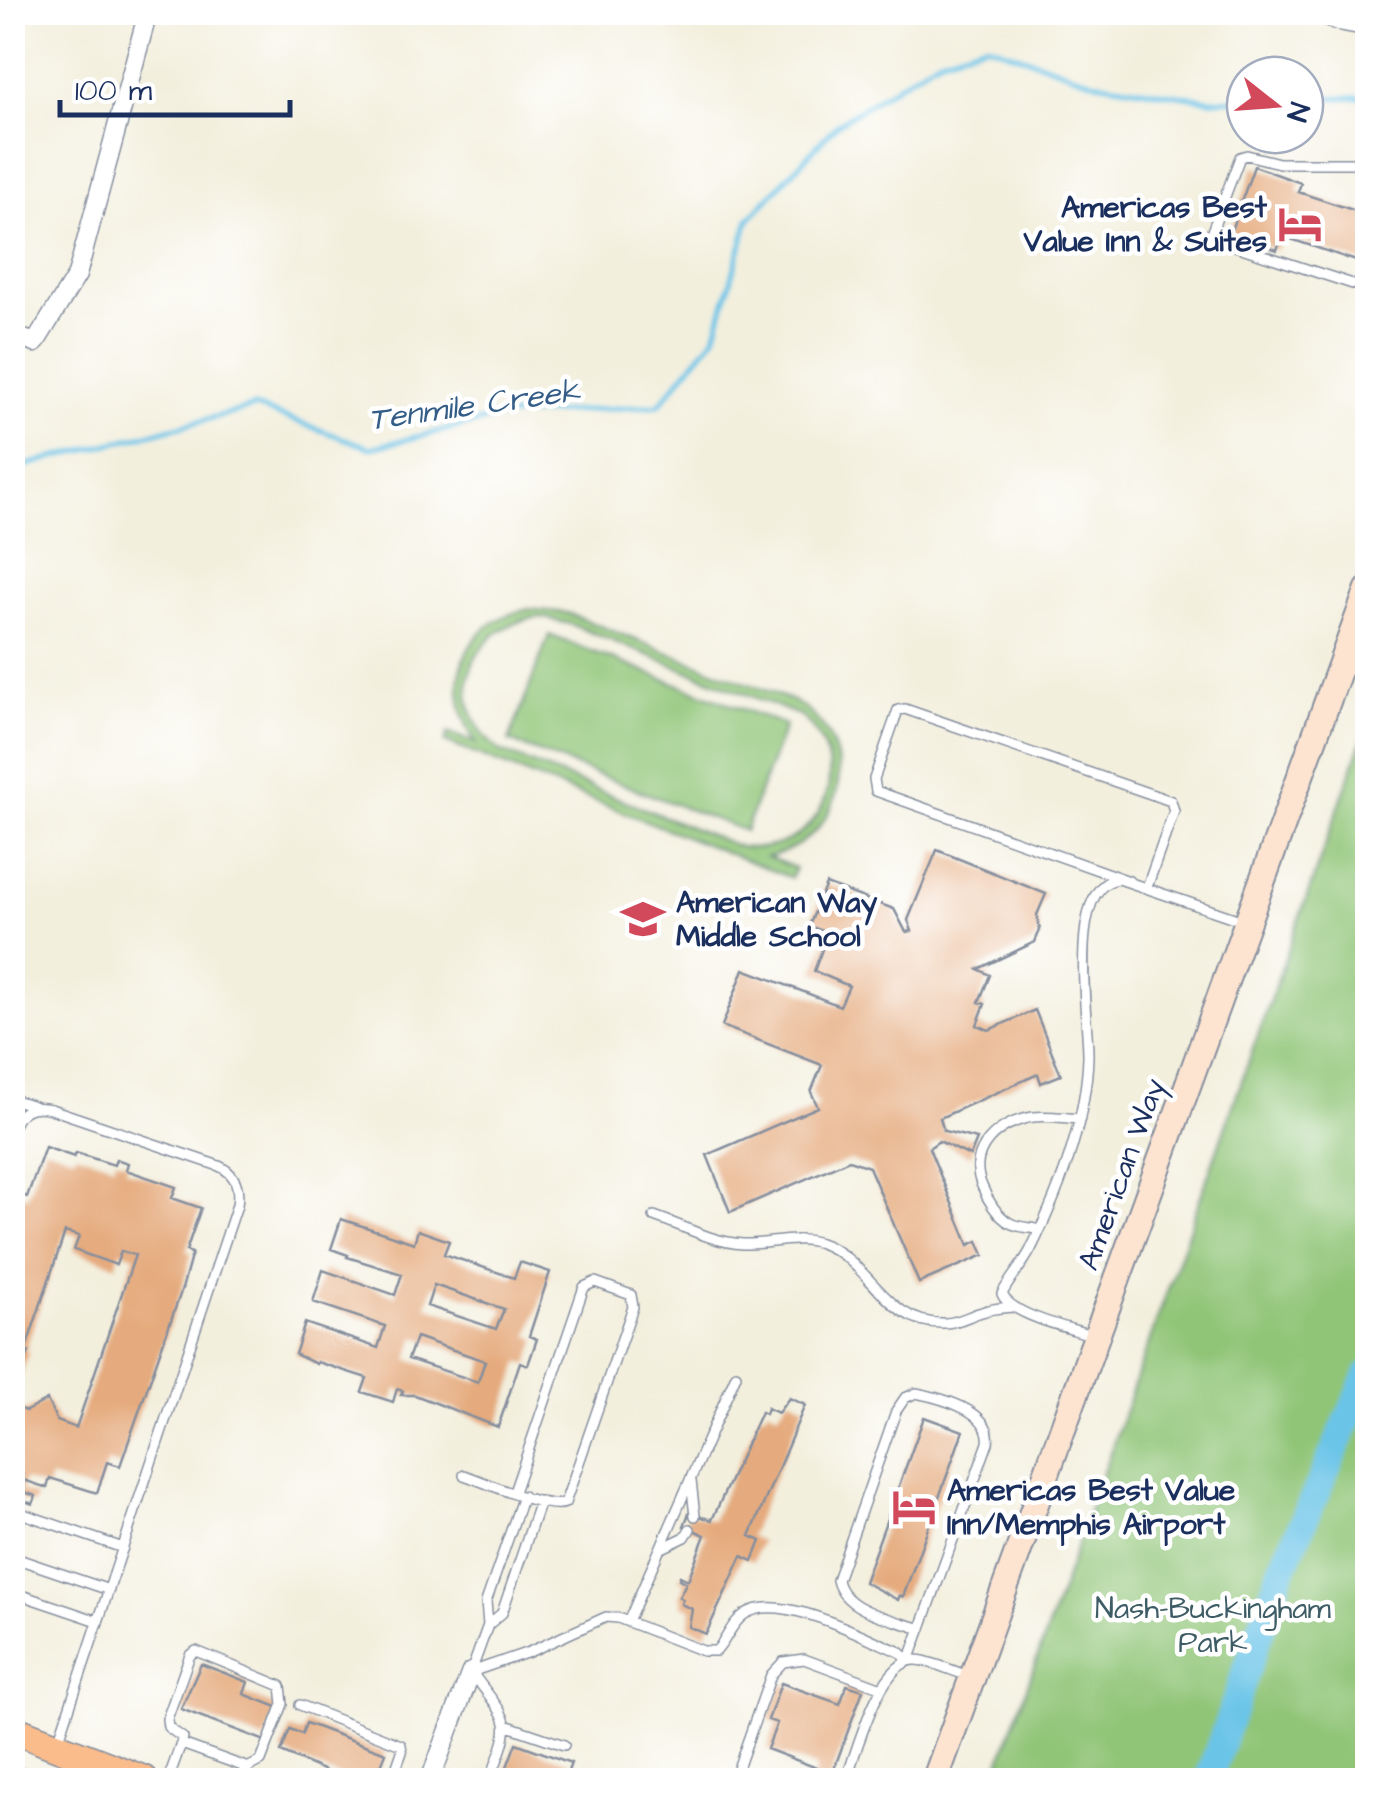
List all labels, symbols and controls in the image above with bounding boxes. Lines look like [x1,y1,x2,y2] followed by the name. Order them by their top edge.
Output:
[60,55,290,117] scale bar
[1225,55,1325,155] north arrow
[75,70,153,112] text: 100 m
[1276,98,1319,126] text: N
[1023,187,1268,263] place label: Americas Best Value Inn & Suites
[1276,200,1324,248] hotel icon: Americas Best Value Inn & Suites
[366,368,584,443] water label: Tenmile Creek
[676,882,878,958] place label: American Way Middle School
[619,895,667,943] school or university icon: American Way Middle School
[1068,1073,1177,1276] street label: American Way
[947,1470,1235,1547] place label: Americas Best Value Inn/Memphis Airport
[890,1483,938,1531] hotel icon: Americas Best Value Inn/Memphis Airport
[1095,1588,1332,1664] park label: Nash-Buckingham Park

